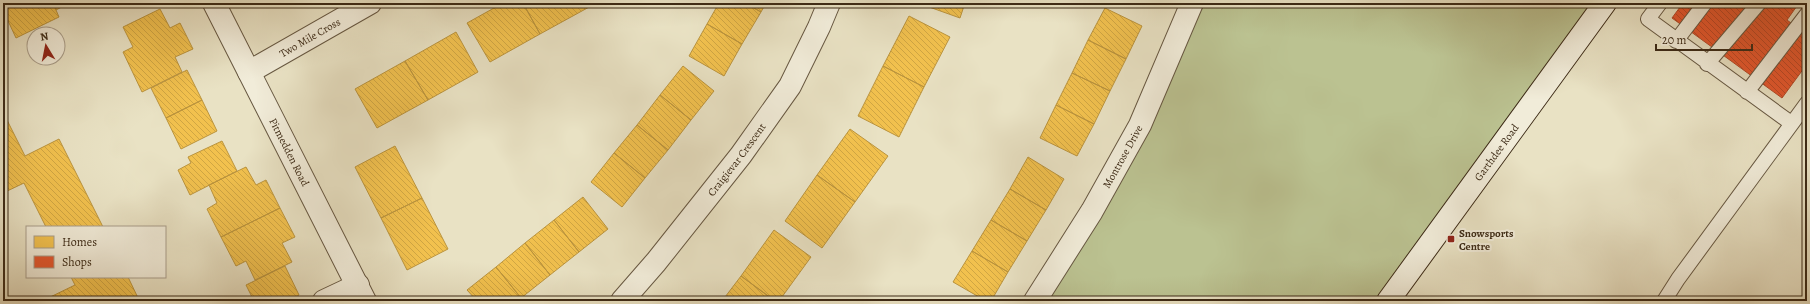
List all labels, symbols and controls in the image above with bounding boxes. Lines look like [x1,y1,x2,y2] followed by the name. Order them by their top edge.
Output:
[277,14,343,61] street label: Two Mile Cross
[26,26,66,66] north arrow
[1656,26,1752,52] scale bar
[39,29,50,45] text: N
[1662,32,1686,48] text: 20 m
[265,115,313,189] street label: Pitmedden Road
[704,120,770,199] street label: Craigievar Crescent
[1471,121,1523,184] street label: Garthdee Road
[1099,122,1147,191] street label: Montrose Drive
[26,226,166,278] legend
[1459,226,1514,254] place label: Snowsports Centre
[62,234,97,250] text: Homes
[1446,234,1456,244] marker: Snowsports Centre
[62,254,92,270] text: Shops

